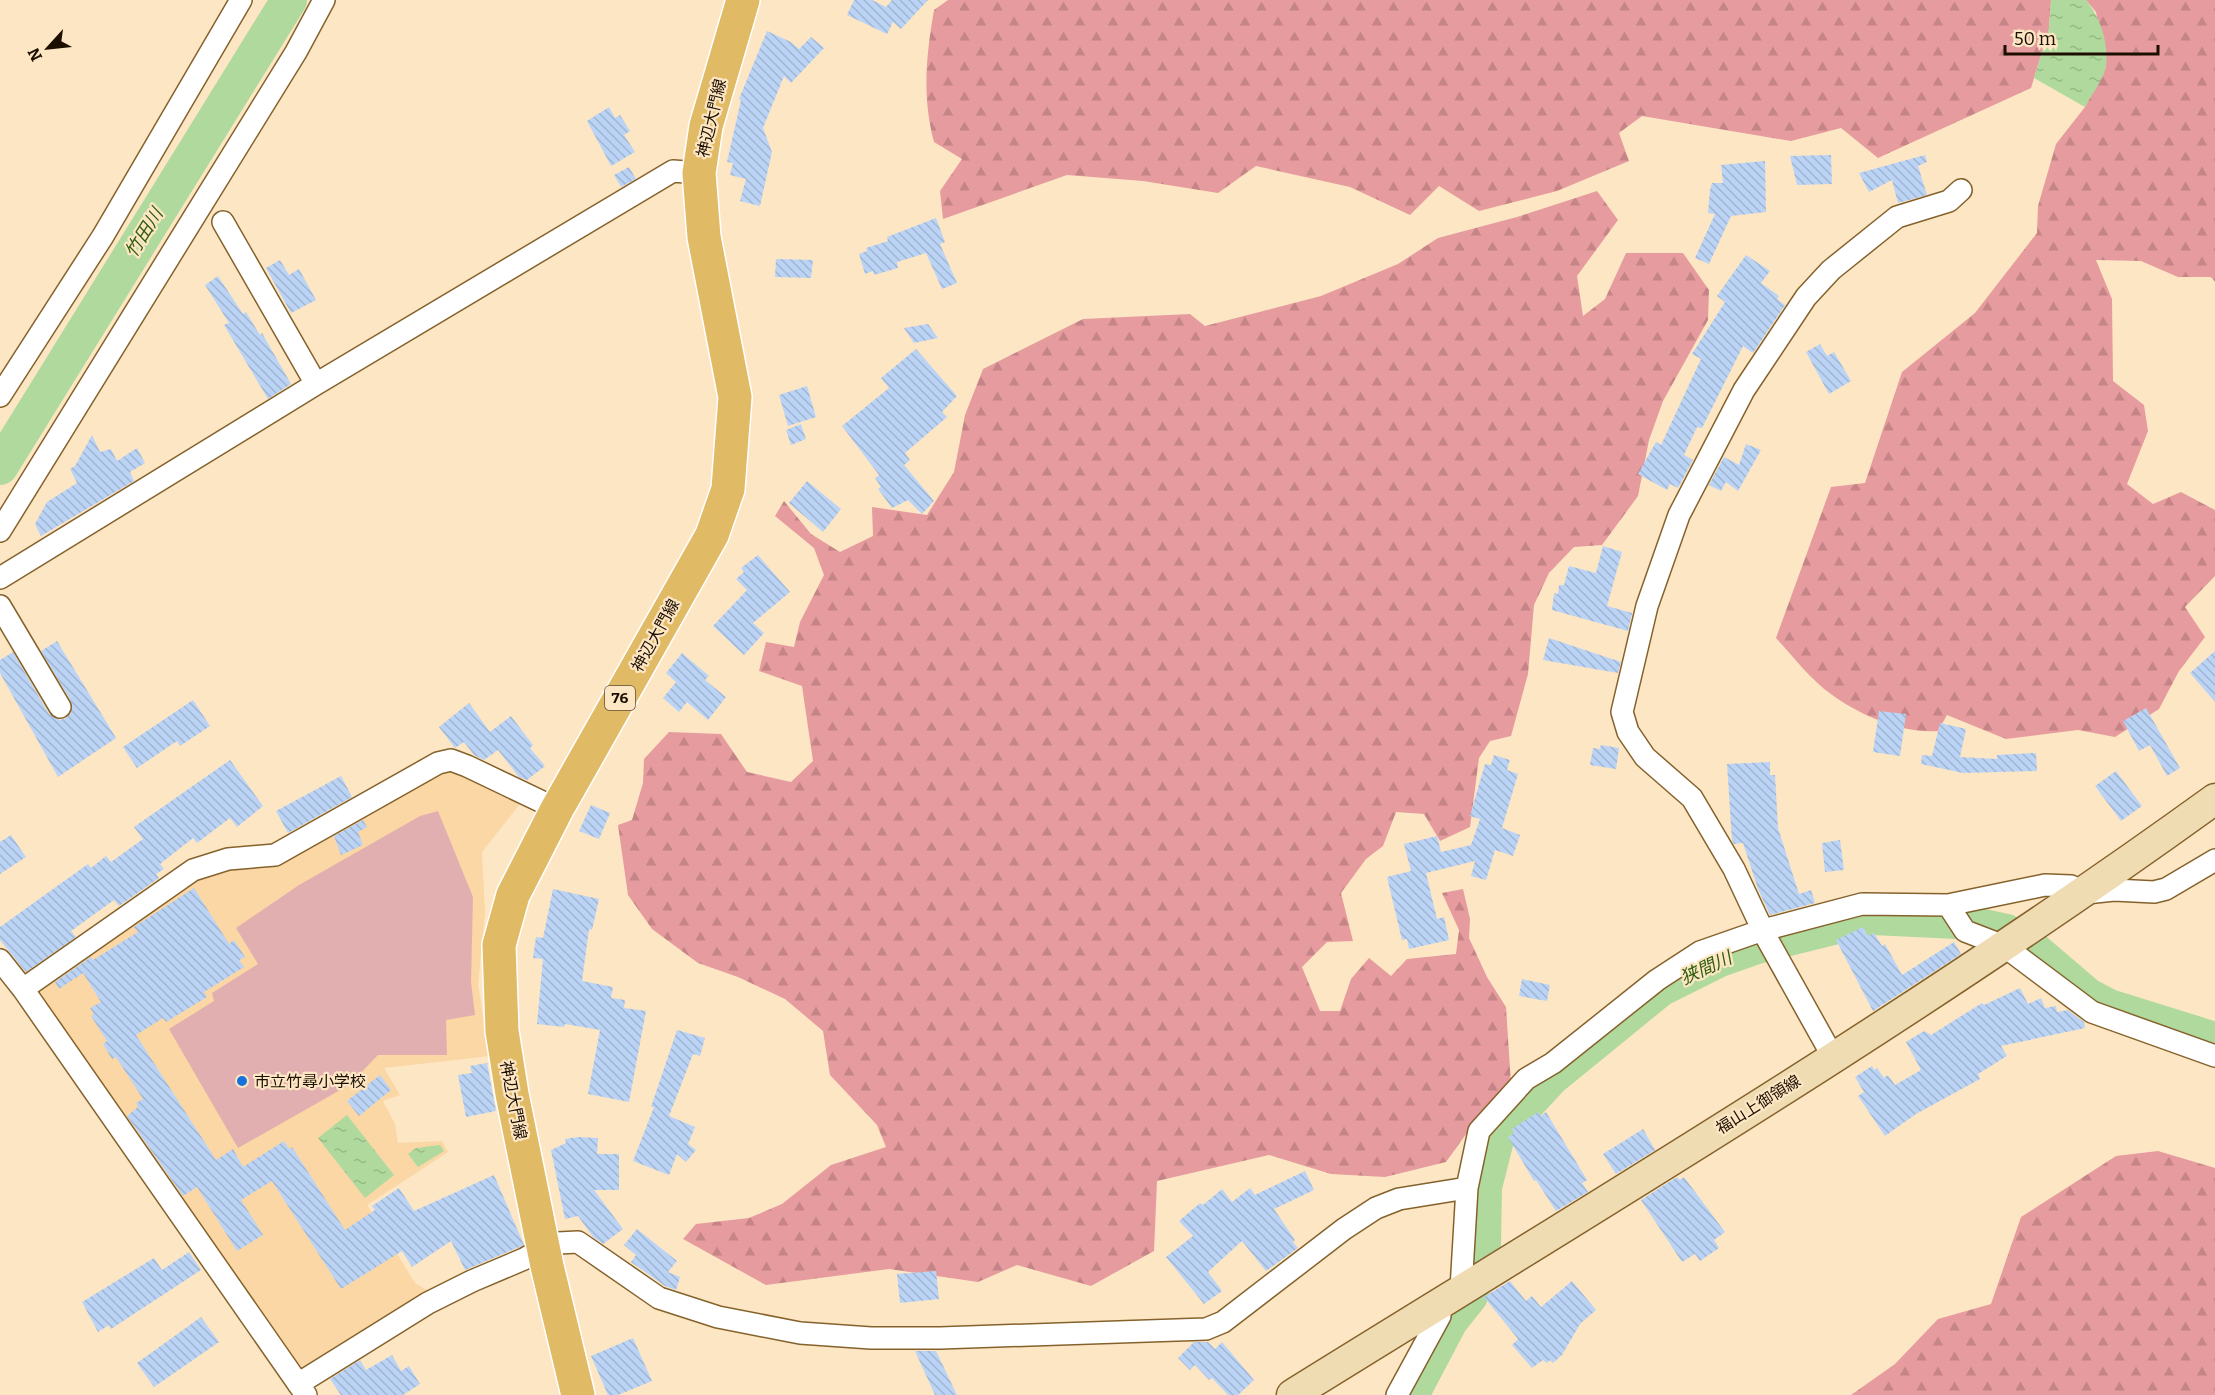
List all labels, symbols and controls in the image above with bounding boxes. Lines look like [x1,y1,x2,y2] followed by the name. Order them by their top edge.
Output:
[18,18,78,78] north arrow
[2005,18,2158,56] scale bar
[2014,28,2056,50] text: 50 m
[24,45,46,64] text: N
[693,77,730,159] street label: 神辺大門線
[120,203,169,262] water label: 竹田川
[628,596,683,675] street label: 神辺大門線
[605,686,635,710] road number: 76
[1677,946,1737,989] water label: 狭間川
[497,1059,530,1141] street label: 神辺大門線
[1713,1071,1804,1138] street label: 福山上御領線
[254,1072,366,1091] place label: 市立竹尋小学校
[235,1074,249,1088] marker: 市立竹尋小学校

